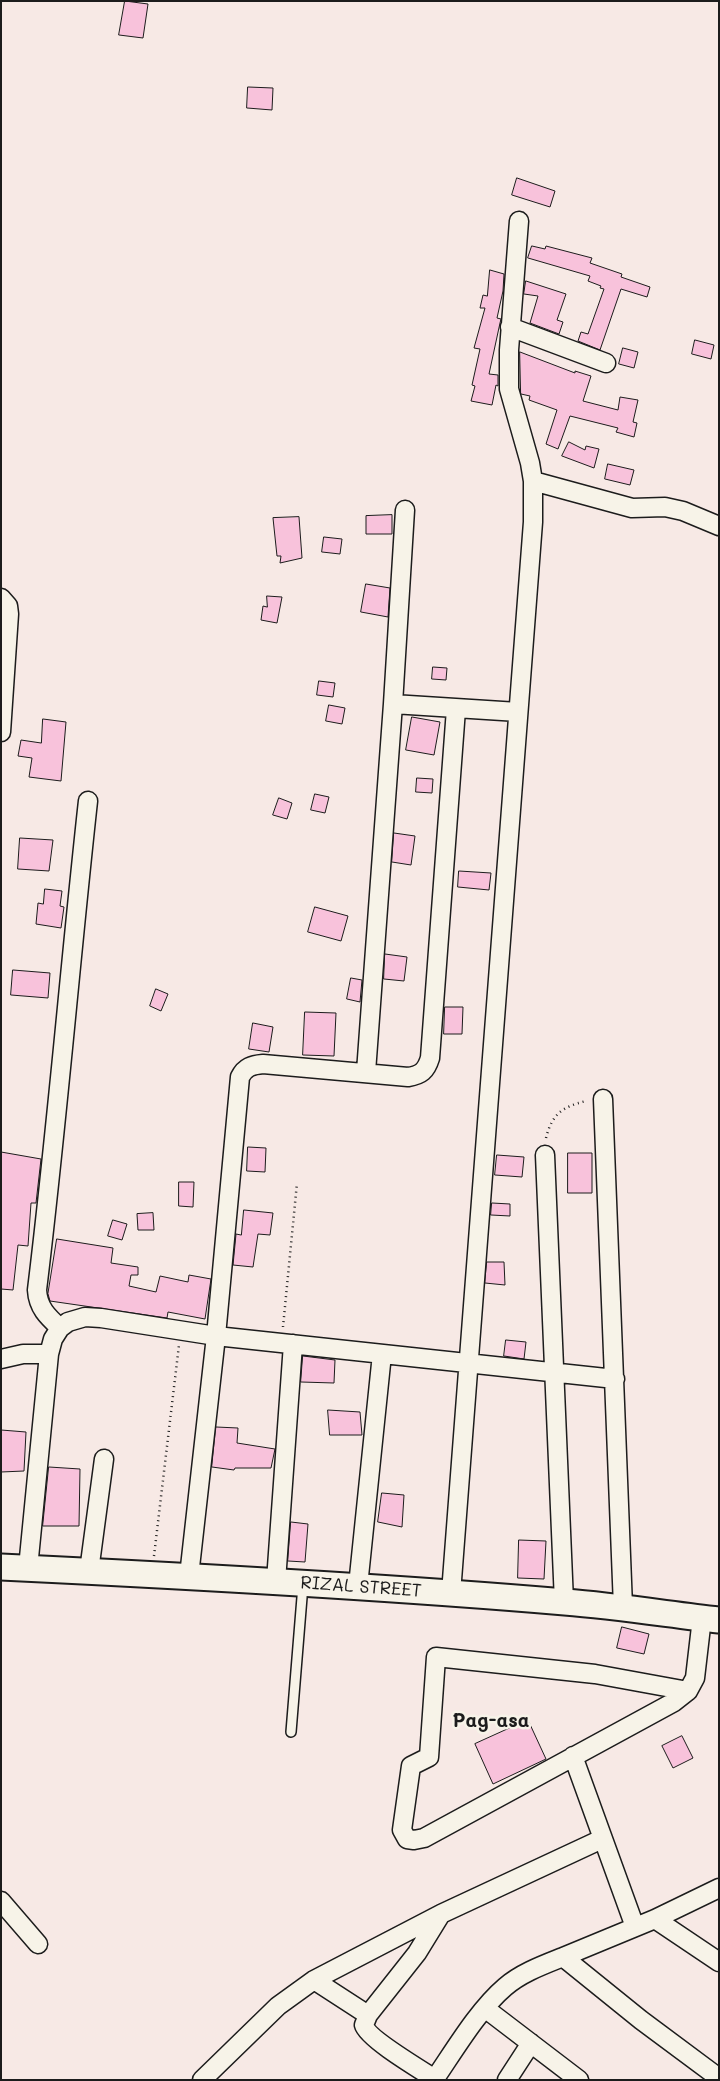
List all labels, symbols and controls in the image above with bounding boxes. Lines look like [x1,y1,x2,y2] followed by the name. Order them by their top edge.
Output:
[300,1572,422,1602] street label: RIZAL STREET
[453,1710,529,1732] district label: Pag-asa

